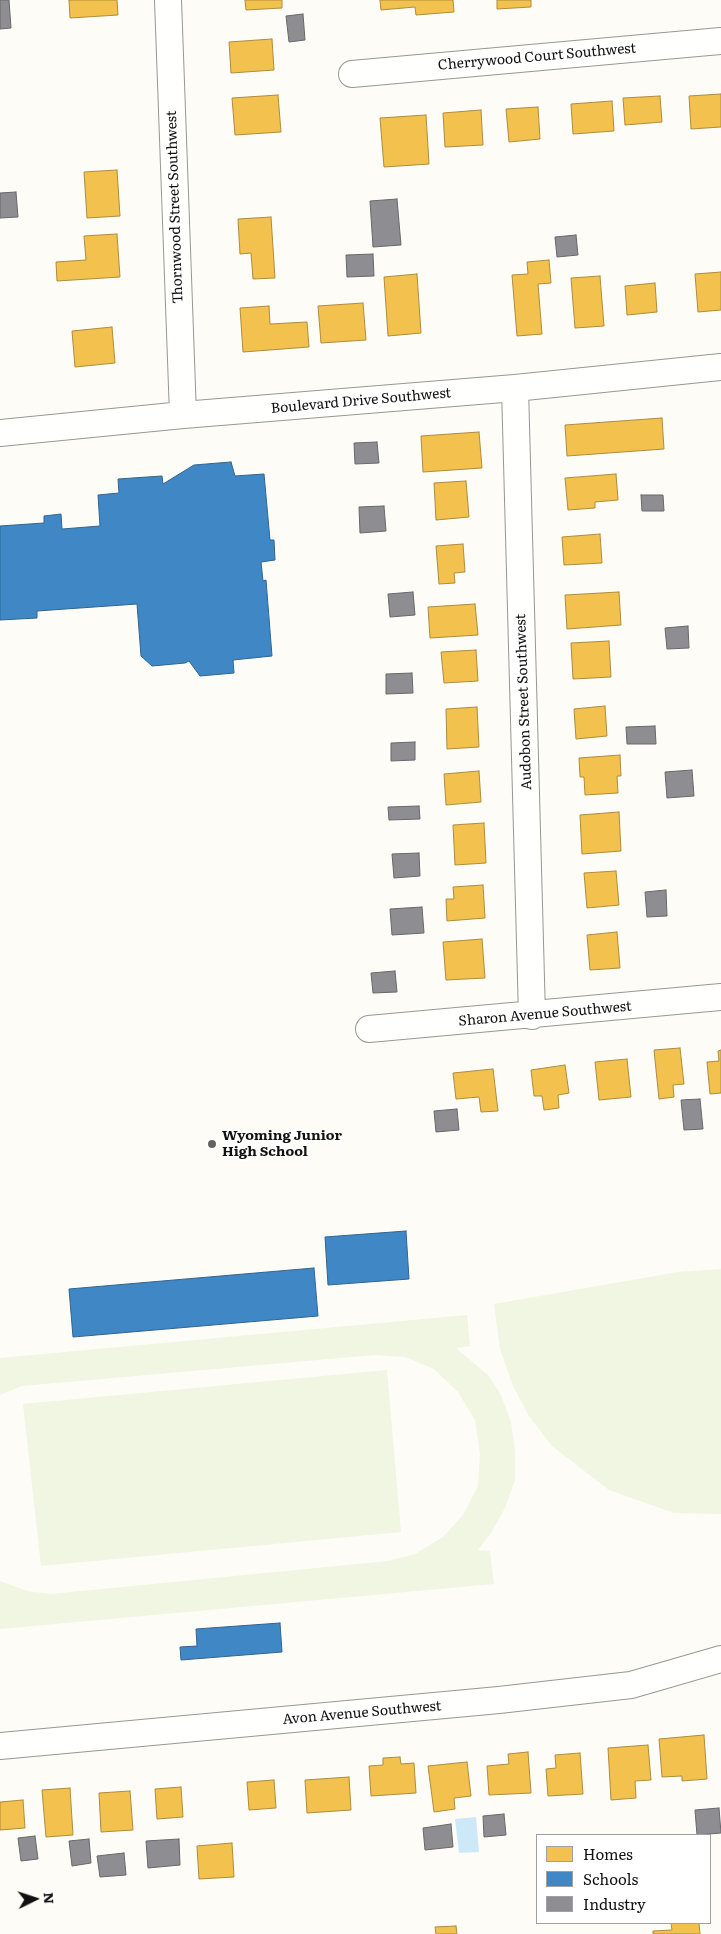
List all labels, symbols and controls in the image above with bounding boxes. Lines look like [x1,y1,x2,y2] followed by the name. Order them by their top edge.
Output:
[437,40,637,74] street label: Cherrywood Court Southwest
[163,110,187,304] street label: Thornwood Street Southwest
[270,385,452,417] street label: Boulevard Drive Southwest
[513,614,535,790] street label: Audobon Street Southwest
[458,998,632,1030] street label: Sharon Avenue Southwest
[222,1128,342,1160] place label: Wyoming Junior High School
[206,1138,218,1150] marker: Wyoming Junior High School
[282,1698,442,1728] street label: Avon Avenue Southwest
[536,1834,711,1924] legend
[583,1842,633,1865] text: Homes
[583,1867,638,1890] text: Schools
[10,1874,60,1924] north arrow
[40,1891,60,1905] text: N
[583,1892,646,1915] text: Industry

